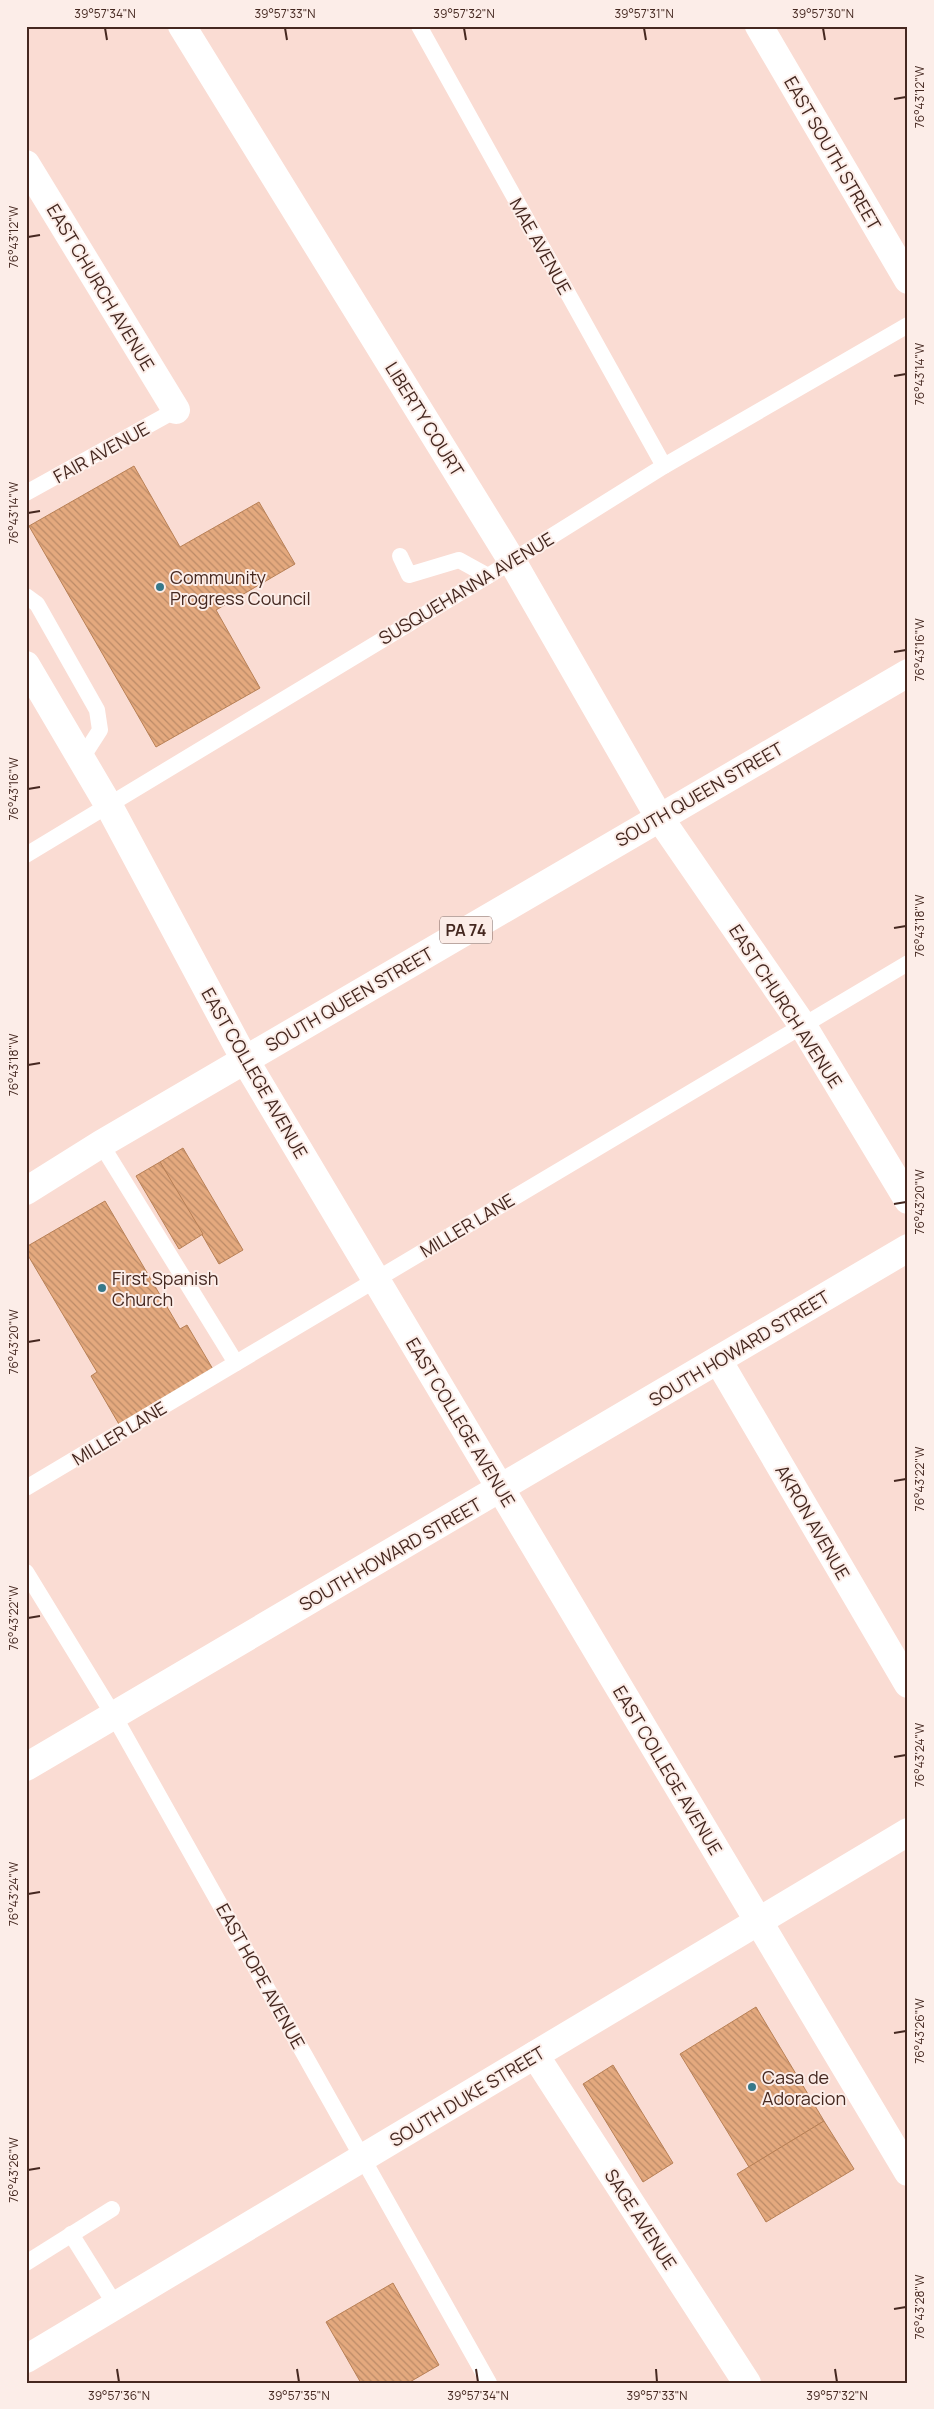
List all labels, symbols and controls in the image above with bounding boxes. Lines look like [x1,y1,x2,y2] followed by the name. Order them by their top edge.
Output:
[74,5,136,22] text: 39°57'34"N
[254,5,316,22] text: 39°57'33"N
[433,5,495,22] text: 39°57'32"N
[614,5,674,22] text: 39°57'31"N
[792,5,854,22] text: 39°57'30"N
[911,65,928,128] text: 76°43'12"W
[779,72,887,235] street label: EAST SOUTH STREET
[505,193,577,299] street label: MAE AVENUE
[42,199,160,375] street label: EAST CHURCH AVENUE
[5,205,22,268] text: 76°43'12"W
[911,342,928,405] text: 76°43'14"W
[380,357,470,481] street label: LIBERTY COURT
[49,416,153,488] street label: FAIR AVENUE
[5,481,22,544] text: 76°43'14"W
[374,526,558,650] street label: SUSQUEHANNA AVENUE
[170,565,311,610] place label: Community Progress Council
[154,581,166,593] marker: Community Progress Council
[911,618,928,682] text: 76°43'16"W
[611,736,787,852] street label: SOUTH QUEEN STREET
[5,757,22,821] text: 76°43'16"W
[911,894,928,957] text: 76°43'18"W
[440,916,492,944] road number: PA 74
[724,920,848,1092] street label: EAST CHURCH AVENUE
[261,941,437,1057] street label: SOUTH QUEEN STREET
[196,983,314,1163] street label: EAST COLLEGE AVENUE
[5,1033,22,1096] text: 76°43'18"W
[911,1169,928,1235] text: 76°43'20"W
[415,1187,519,1263] street label: MILLER LANE
[112,1266,218,1311] place label: First Spanish Church
[96,1282,108,1294] marker: First Spanish Church
[644,1284,834,1412] street label: SOUTH HOWARD STREET
[5,1309,22,1375] text: 76°43'20"W
[401,1333,521,1511] street label: EAST COLLEGE AVENUE
[67,1395,171,1471] street label: MILLER LANE
[911,1446,928,1511] text: 76°43'22"W
[770,1460,856,1584] street label: AKRON AVENUE
[295,1492,486,1616] street label: SOUTH HOWARD STREET
[5,1585,22,1650] text: 76°43'22"W
[608,1681,728,1859] street label: EAST COLLEGE AVENUE
[911,1722,928,1787] text: 76°43'24"W
[5,1861,22,1926] text: 76°43'24"W
[211,1899,311,2053] street label: EAST HOPE AVENUE
[911,1998,928,2064] text: 76°43'26"W
[385,2040,549,2152] street label: SOUTH DUKE STREET
[762,2065,846,2110] place label: Casa de Adoracion
[746,2081,758,2093] marker: Casa de Adoracion
[5,2137,22,2203] text: 76°43'26"W
[600,2164,682,2274] street label: SAGE AVENUE
[911,2274,928,2339] text: 76°43'28"W
[88,2387,150,2404] text: 39°57'36"N
[268,2387,330,2404] text: 39°57'35"N
[447,2387,509,2404] text: 39°57'34"N
[626,2387,688,2404] text: 39°57'33"N
[806,2387,868,2404] text: 39°57'32"N

